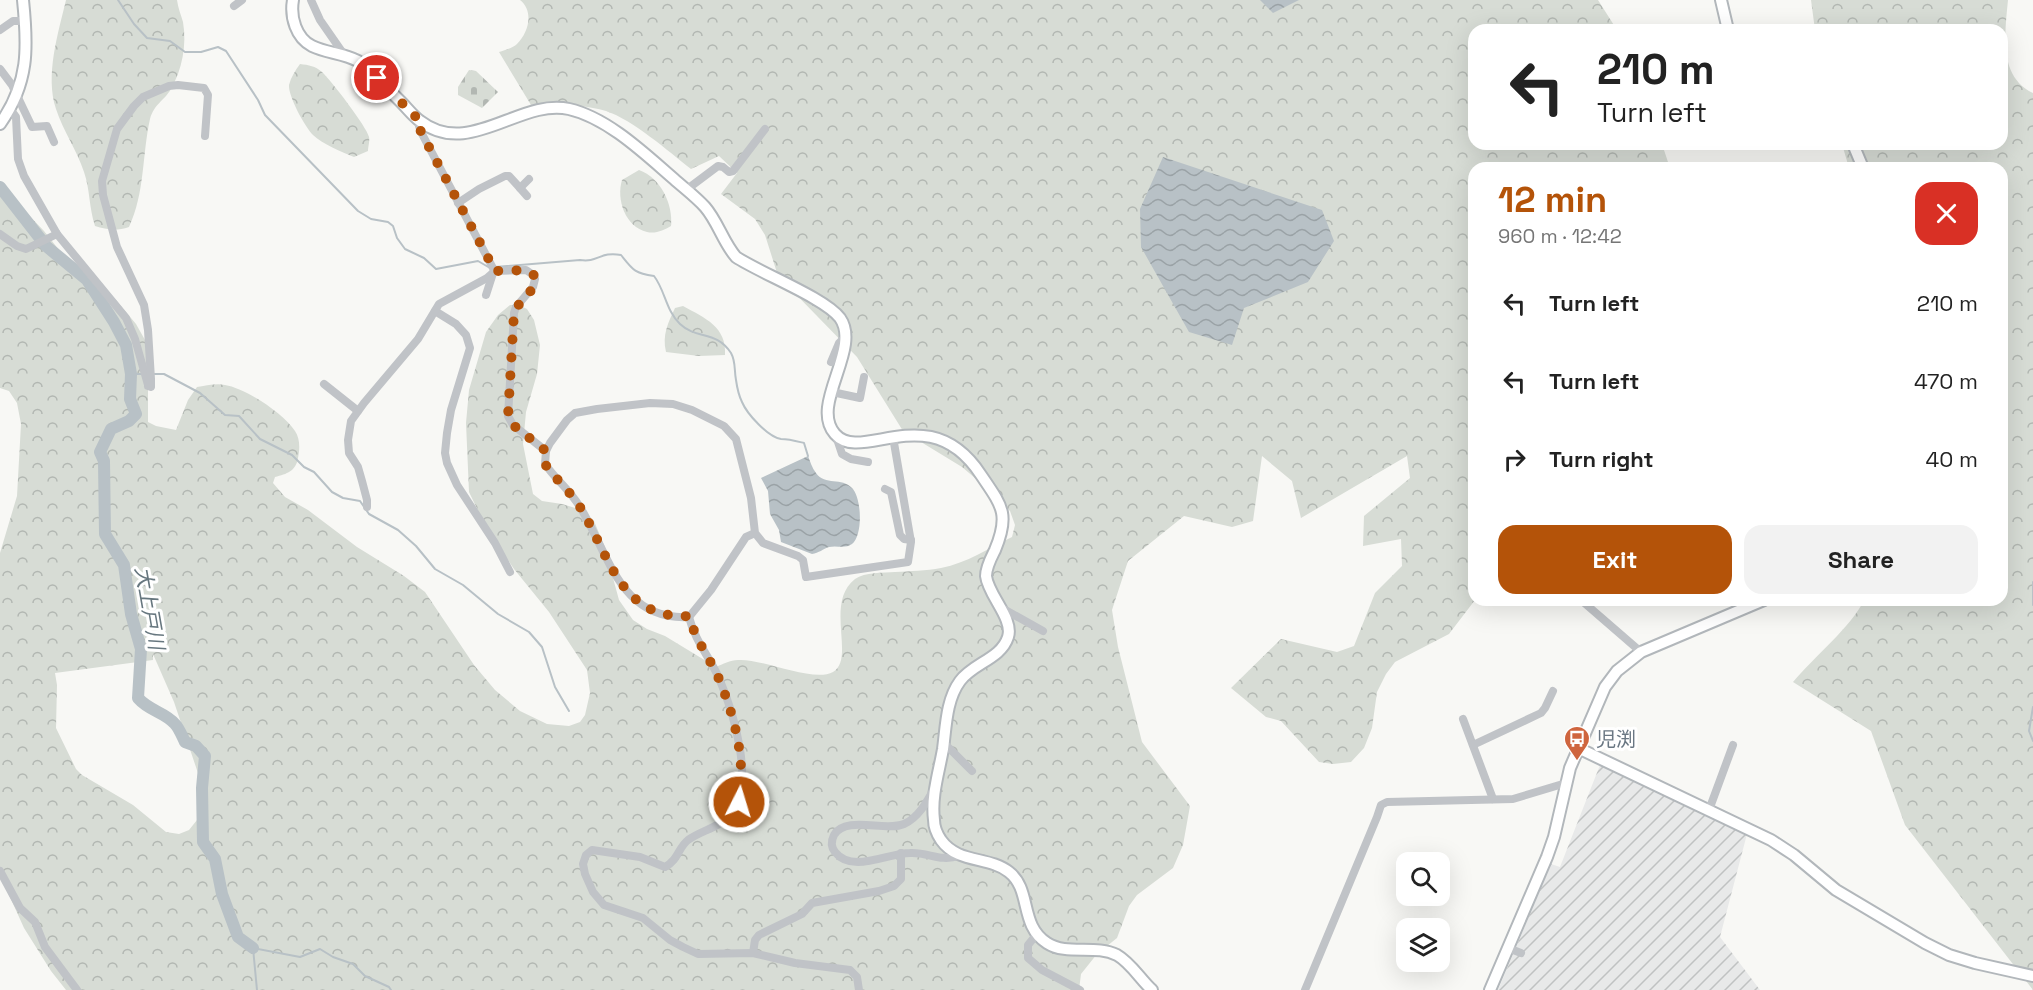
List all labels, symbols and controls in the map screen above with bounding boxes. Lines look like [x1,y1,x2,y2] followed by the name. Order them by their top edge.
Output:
[1597,43,1715,96] text: 210 m
[1498,48,1576,126] icon: left
[351,52,402,103] pin
[360,61,393,94] icon: arrive
[1597,95,1707,130] text: Turn left
[1498,177,1607,223] text: 12 min
[1915,182,1978,245] button: close
[1498,223,1622,249] text: 960 m · 12:42
[1498,287,1531,320] icon: left
[1549,289,1639,317] text: Turn left
[1917,289,1978,317] text: 210 m
[1498,365,1531,398] icon: left
[1549,367,1639,395] text: Turn left
[1914,367,1978,395] text: 470 m
[1498,443,1531,476] icon: right
[1549,445,1654,473] text: Turn right
[1926,445,1978,473] text: 40 m
[1498,525,1732,594] button: Exit
[1744,525,1978,594] button: Share
[129,564,171,654] water label: 大上戸川
[1562,724,1592,762] bus stop icon: 児渕
[1596,726,1636,752] place label: 児渕
[707,770,771,834] position arrow
[1396,852,1450,972] map controls
[1396,852,1450,906] button: search
[1396,918,1450,972] button: layers

